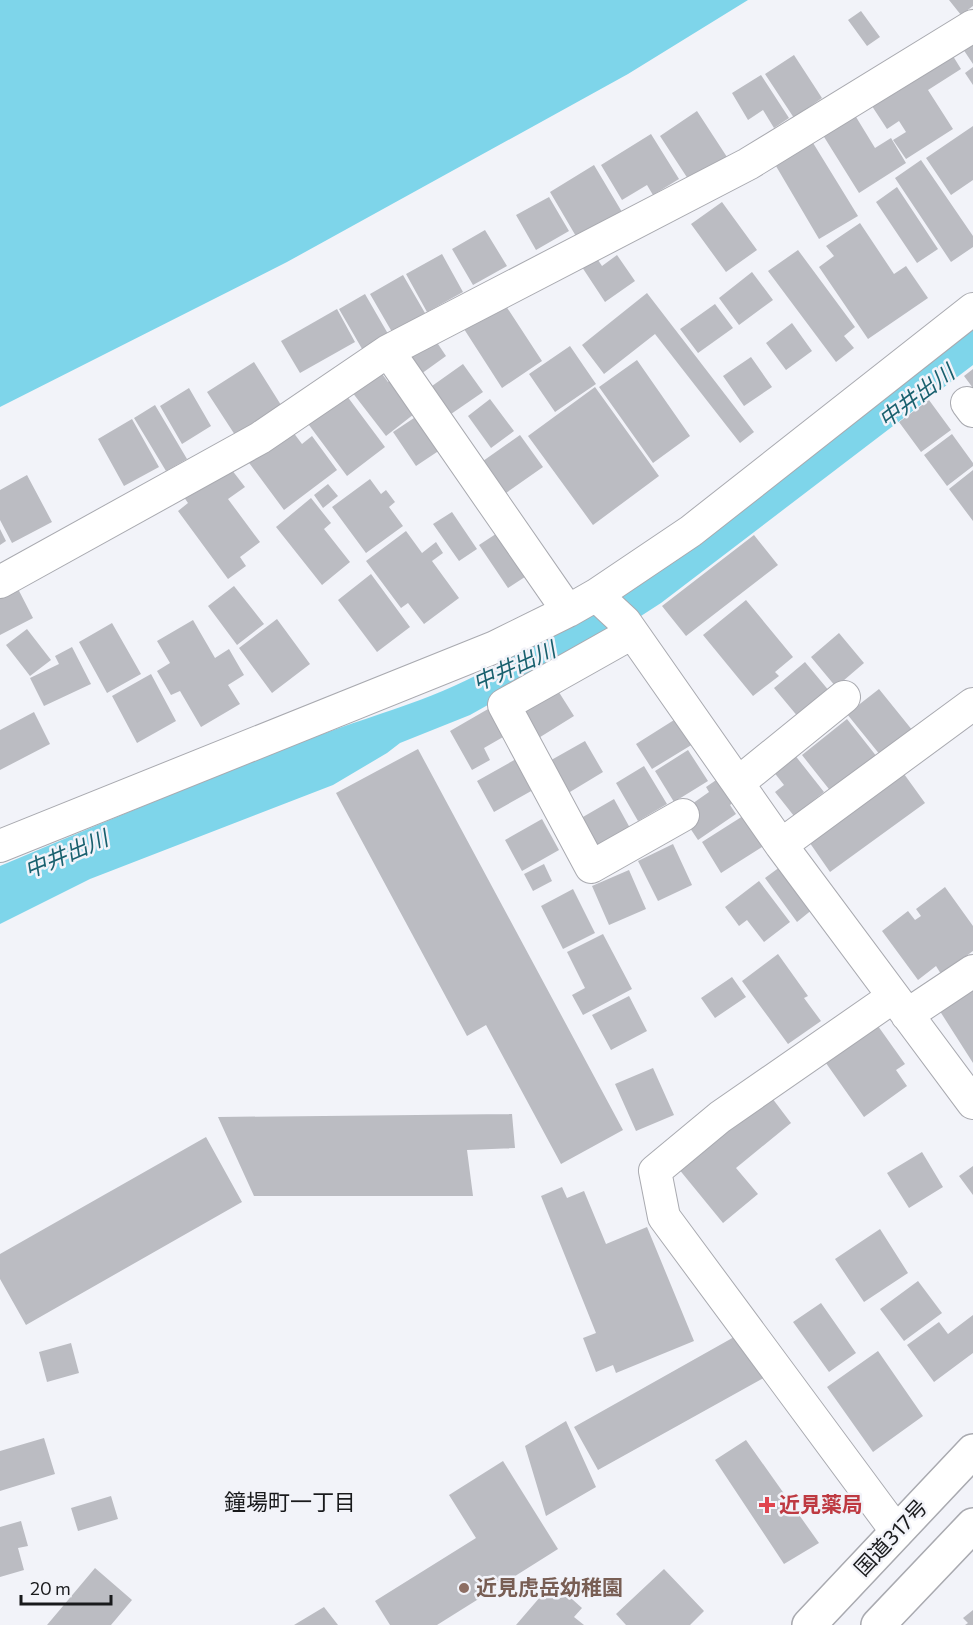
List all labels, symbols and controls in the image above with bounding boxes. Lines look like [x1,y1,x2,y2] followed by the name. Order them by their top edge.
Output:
[872,357,961,433] water label: 中井出川
[468,635,561,696] water label: 中井出川
[20,823,113,883] water label: 中井出川
[224,1488,356,1515] district label: 鐘場町一丁目
[779,1491,863,1516] place label: 近見薬局
[848,1494,931,1580] street label: 国道317号
[760,1498,774,1512] marker: 近見薬局
[21,1568,111,1606] scale bar
[476,1574,623,1599] place label: 近見虎岳幼稚園
[30,1577,71,1599] text: 20 m
[457,1581,471,1595] marker: 近見虎岳幼稚園

